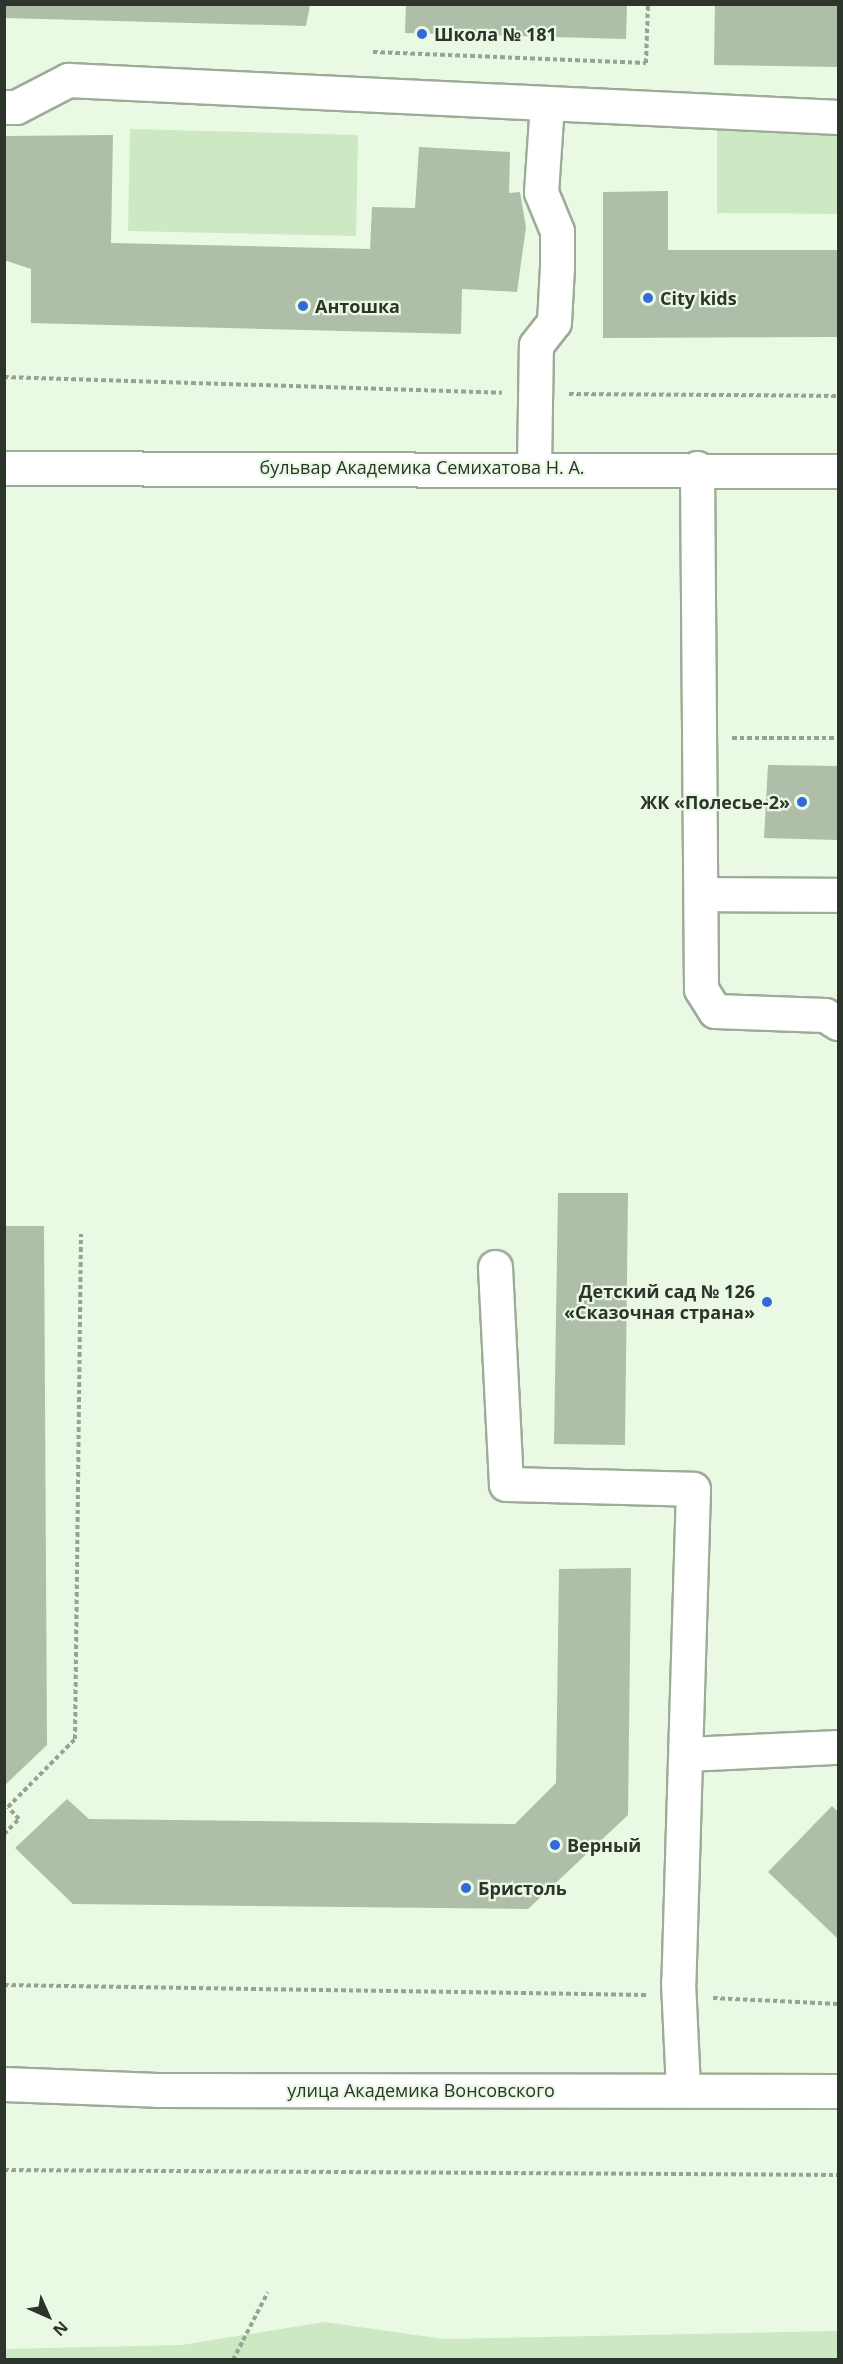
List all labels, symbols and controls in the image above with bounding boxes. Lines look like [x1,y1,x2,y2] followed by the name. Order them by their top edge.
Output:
[434,23,557,45] place label: Школа № 181
[415,27,429,41] marker: Школа № 181
[660,287,737,309] place label: City kids
[641,291,655,305] marker: City kids
[315,295,400,317] place label: Антошка
[296,299,310,313] marker: Антошка
[259,456,585,478] street label: бульвар Академика Семихатова Н. А.
[640,791,790,813] place label: ЖК «Полесье-2»
[795,795,809,809] marker: ЖК «Полесье-2»
[564,1281,755,1324] place label: Детский сад № 126 «Сказочная страна»
[760,1295,774,1309] marker: Детский сад № 126 «Сказочная страна»
[567,1834,641,1856] place label: Верный
[548,1838,562,1852] marker: Верный
[478,1877,567,1899] place label: Бристоль
[459,1881,473,1895] marker: Бристоль
[287,2079,555,2101] street label: улица Академика Вонсовского
[18,2286,78,2346] north arrow
[48,2316,73,2341] text: N

